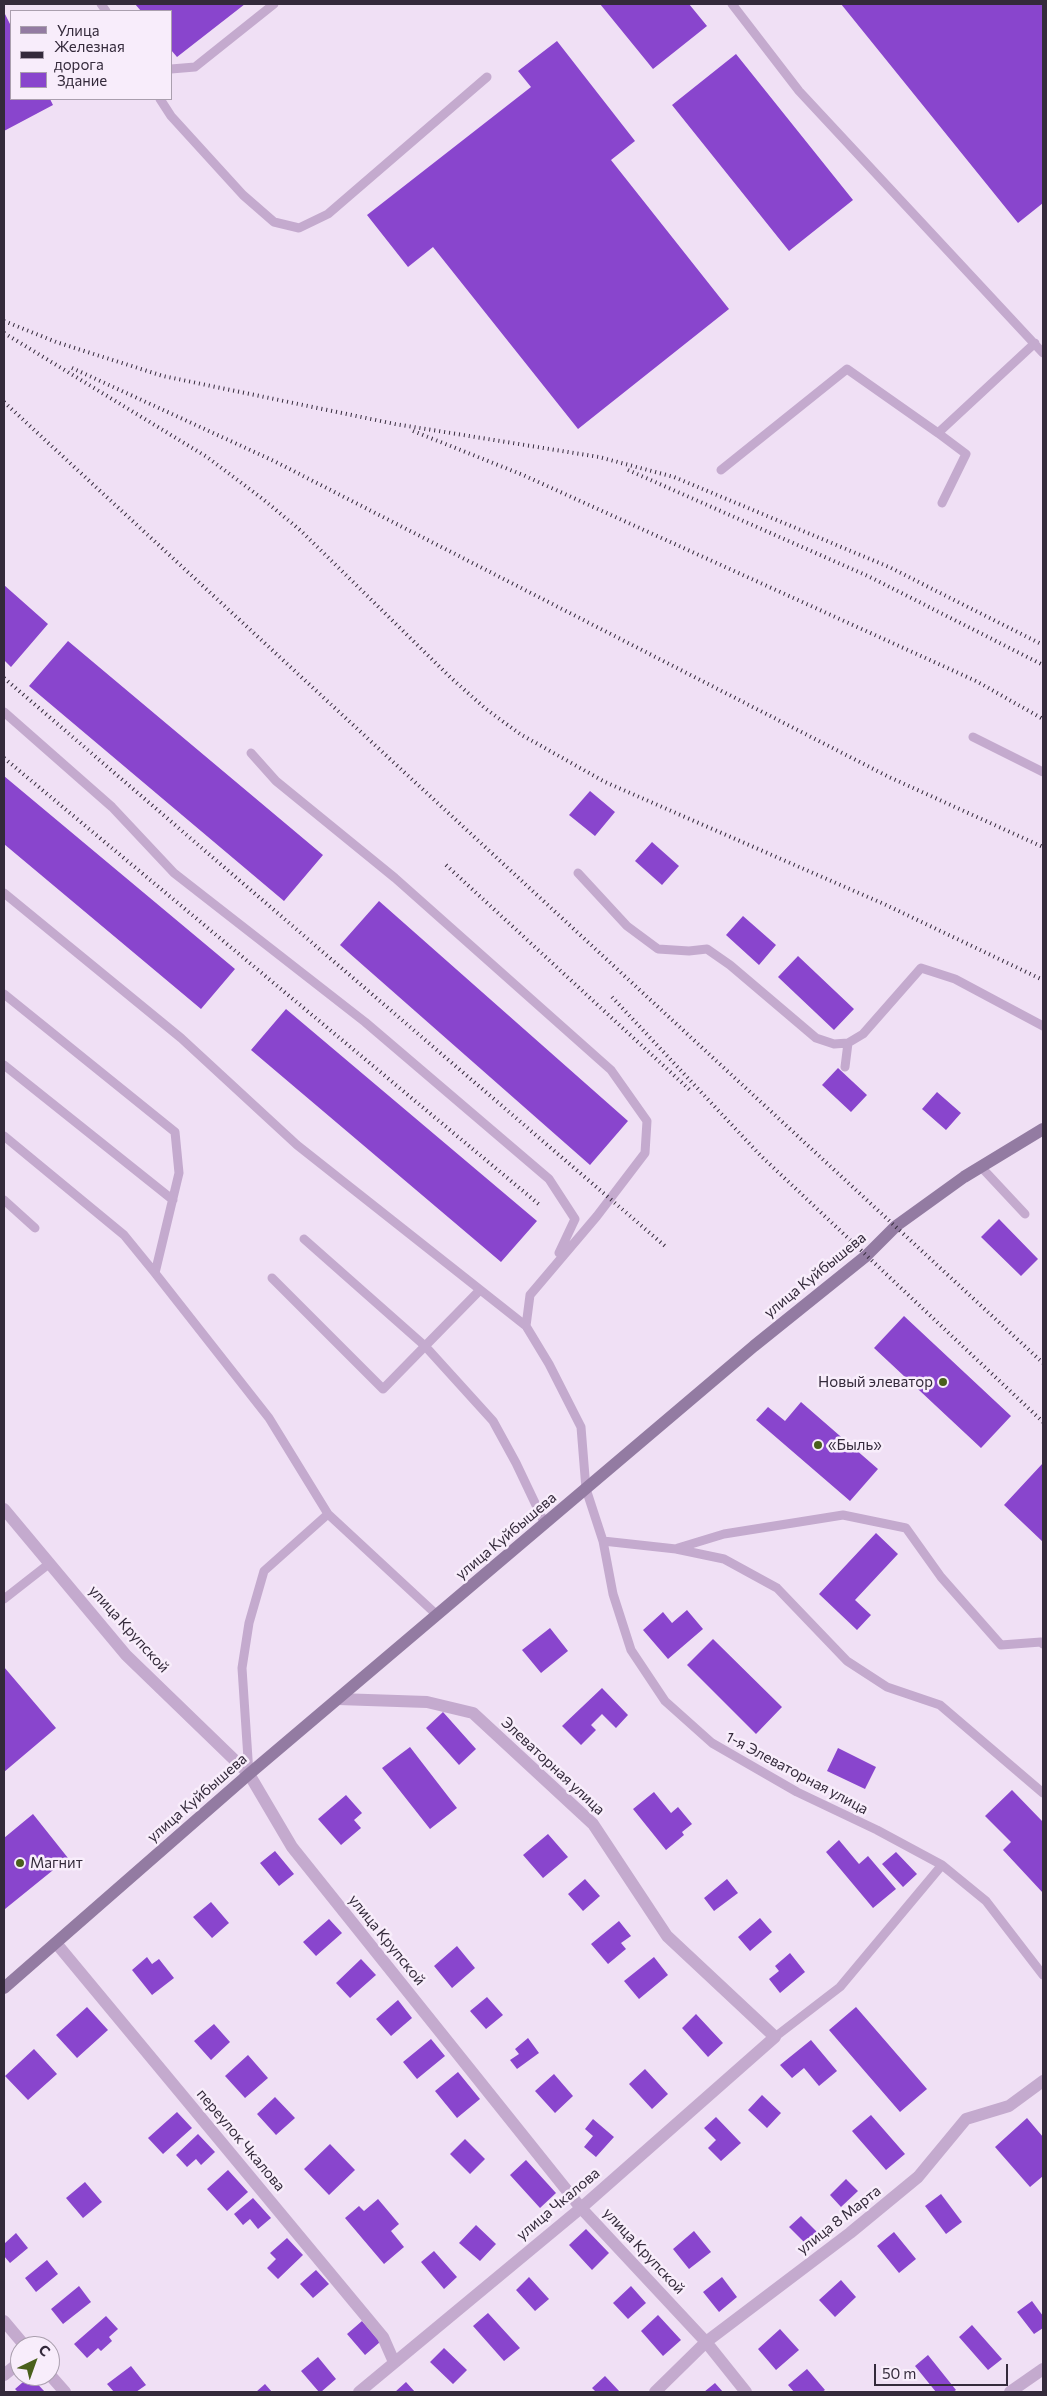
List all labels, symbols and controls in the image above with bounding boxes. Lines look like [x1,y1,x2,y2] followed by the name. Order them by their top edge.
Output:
[10,10,172,100] legend
[57,21,99,39] text: Улица
[54,37,125,73] text: Железная дорога
[57,71,107,89] text: Здание
[760,1228,870,1322] street label: улица Куйбышева
[818,1373,933,1391] place label: Новый элеватор
[937,1376,949,1388] marker: Новый элеватор
[828,1436,882,1454] place label: «Быль»
[812,1439,824,1451] marker: «Быль»
[452,1489,560,1583] street label: улица Куйбышева
[85,1582,173,1676] street label: улица Крупской
[497,1713,609,1819] street label: Элеваторная улица
[723,1728,871,1818] street label: 1-я Элеваторная улица
[144,1750,250,1846] street label: улица Куйбышева
[30,1854,83,1872] place label: Магнит
[14,1857,26,1869] marker: Магнит
[345,1891,429,1989] street label: улица Крупской
[193,2085,289,2195] street label: переулок Чкалова
[513,2164,603,2244] street label: улица Чкалова
[794,2182,884,2258] street label: улица 8 Марта
[599,2204,689,2298] street label: улица Крупской
[10,2336,60,2386] north arrow
[35,2341,54,2360] text: С
[877,2354,1011,2386] scale bar
[882,2364,916,2382] text: 50 m

